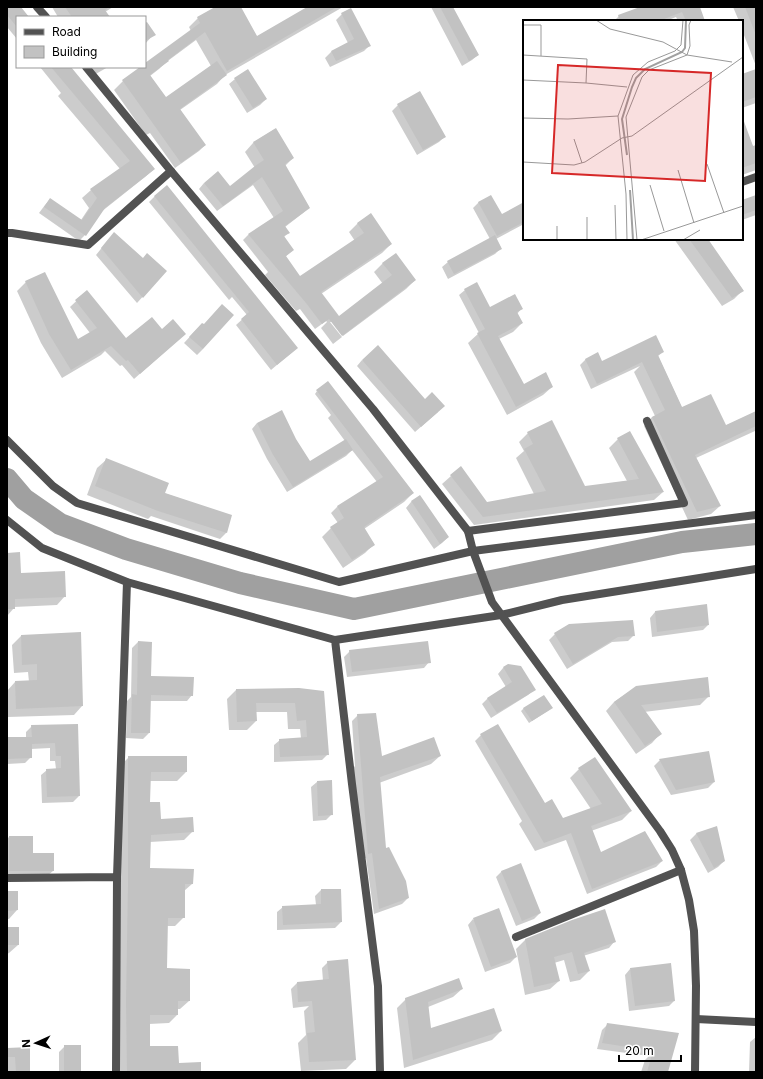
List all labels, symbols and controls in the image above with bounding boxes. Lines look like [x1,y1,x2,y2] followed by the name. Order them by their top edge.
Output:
[16,16,146,68] legend
[523,20,743,240] inset map
[52,24,81,39] text: Road
[52,44,97,59] text: Building
[16,1023,56,1063] north arrow
[619,1037,681,1063] scale bar
[19,1039,33,1048] text: N
[625,1043,654,1058] text: 20 m

